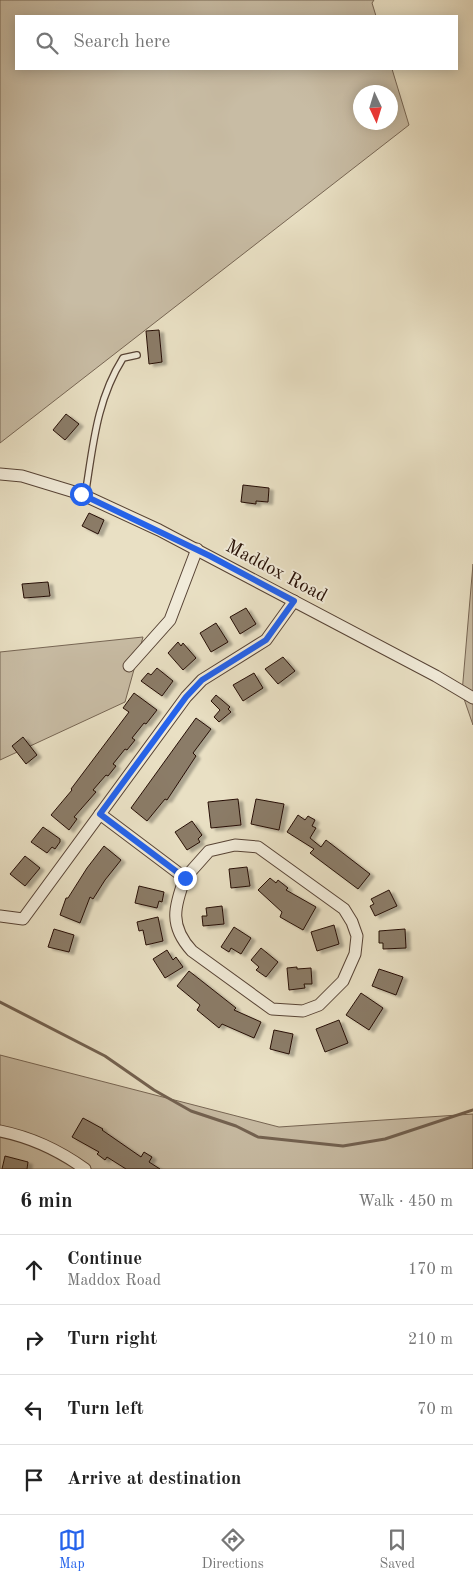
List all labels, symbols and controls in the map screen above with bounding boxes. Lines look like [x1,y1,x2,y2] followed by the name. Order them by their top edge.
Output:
[15,15,458,70] search box
[33,29,61,57] icon: search
[73,33,170,52] text: Search here
[353,85,398,130] north arrow
[70,483,93,506] route start
[222,537,330,607] street label: Maddox Road
[174,867,197,890] route end
[20,1191,73,1212] text: 6 min
[358,1194,453,1210] text: Walk · 450 m
[67,1250,142,1269] text: Continue
[20,1256,48,1284] icon: ahead
[408,1262,453,1278] text: 170 m
[67,1273,161,1289] text: Maddox Road
[20,1326,48,1354] icon: right
[67,1330,157,1349] text: Turn right
[408,1332,453,1348] text: 210 m
[20,1396,48,1424] icon: left
[67,1400,144,1419] text: Turn left
[417,1402,453,1418] text: 70 m
[20,1466,48,1494] icon: arrive
[67,1470,241,1489] text: Arrive at destination
[58,1526,86,1573] tab: Map
[202,1526,264,1573] tab: Directions
[379,1526,415,1573] tab: Saved

